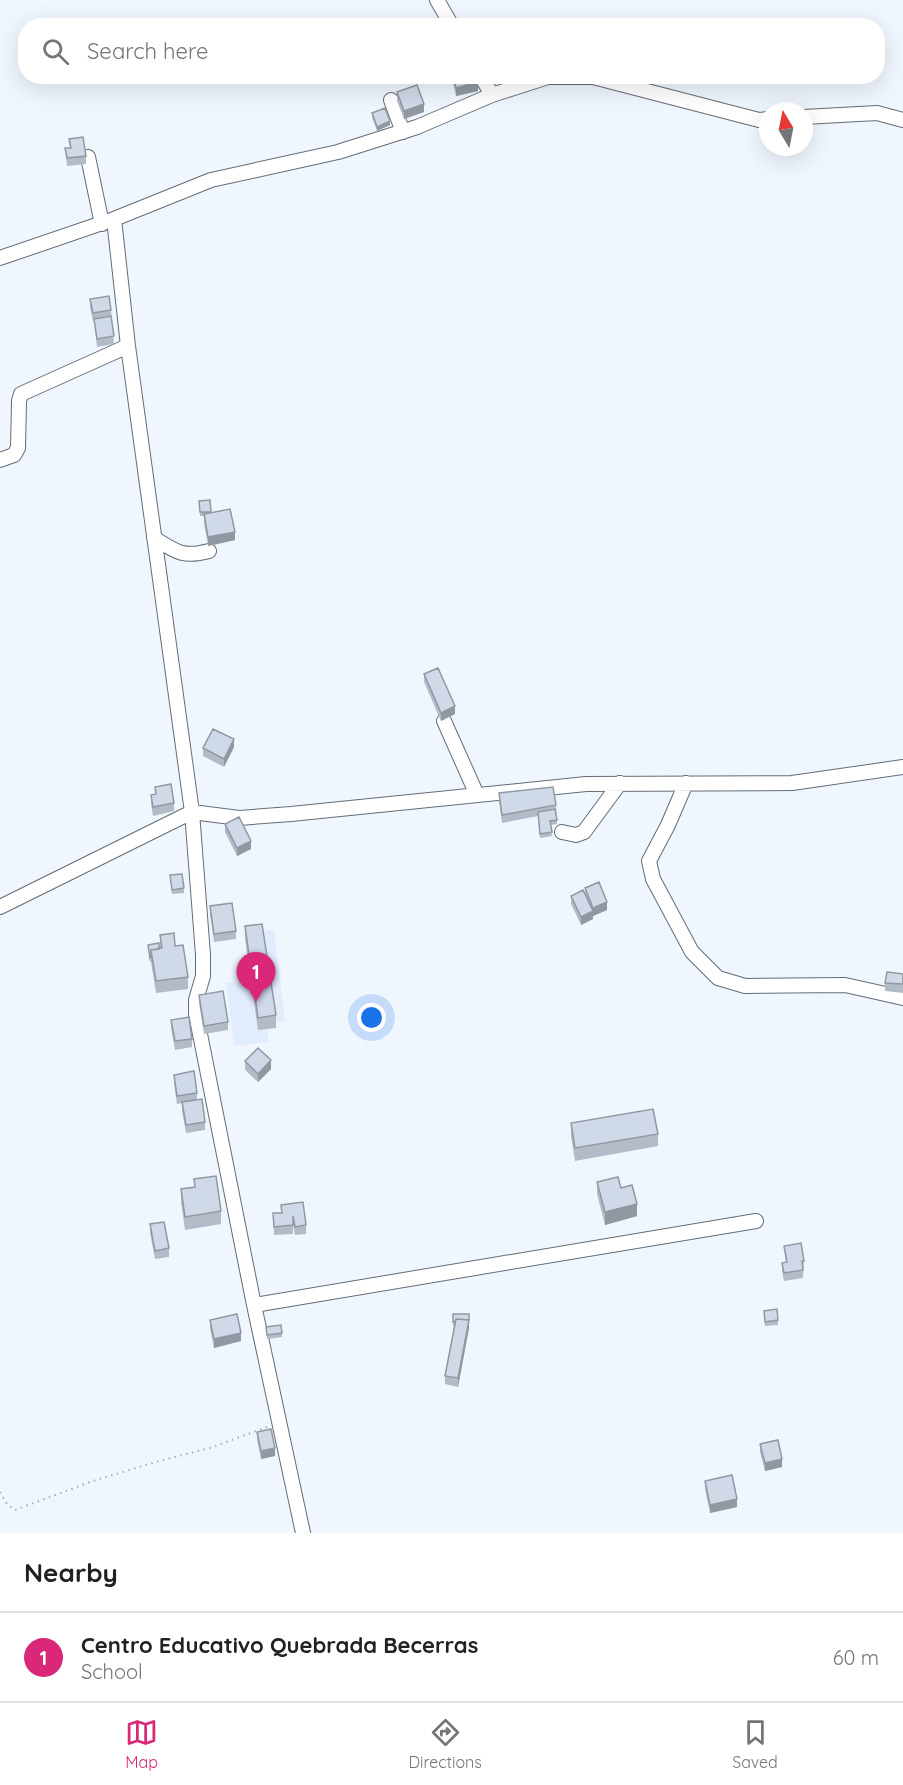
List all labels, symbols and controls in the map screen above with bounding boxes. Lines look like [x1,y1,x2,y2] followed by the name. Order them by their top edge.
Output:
[18,18,885,84] search box
[39,35,72,68] icon: search
[87,37,208,65] text: Search here
[759,102,813,156] north arrow
[236,952,276,1002] pin: 1
[357,1003,386,1032] your location
[24,1556,118,1589] text: Nearby
[81,1631,478,1659] text: Centro Educativo Quebrada Becerras
[40,1645,47,1670] text: 1
[833,1645,879,1670] text: 60 m
[81,1659,143,1684] text: School
[125,1716,158,1772] tab: Map
[409,1716,482,1772] tab: Directions
[732,1716,778,1772] tab: Saved

